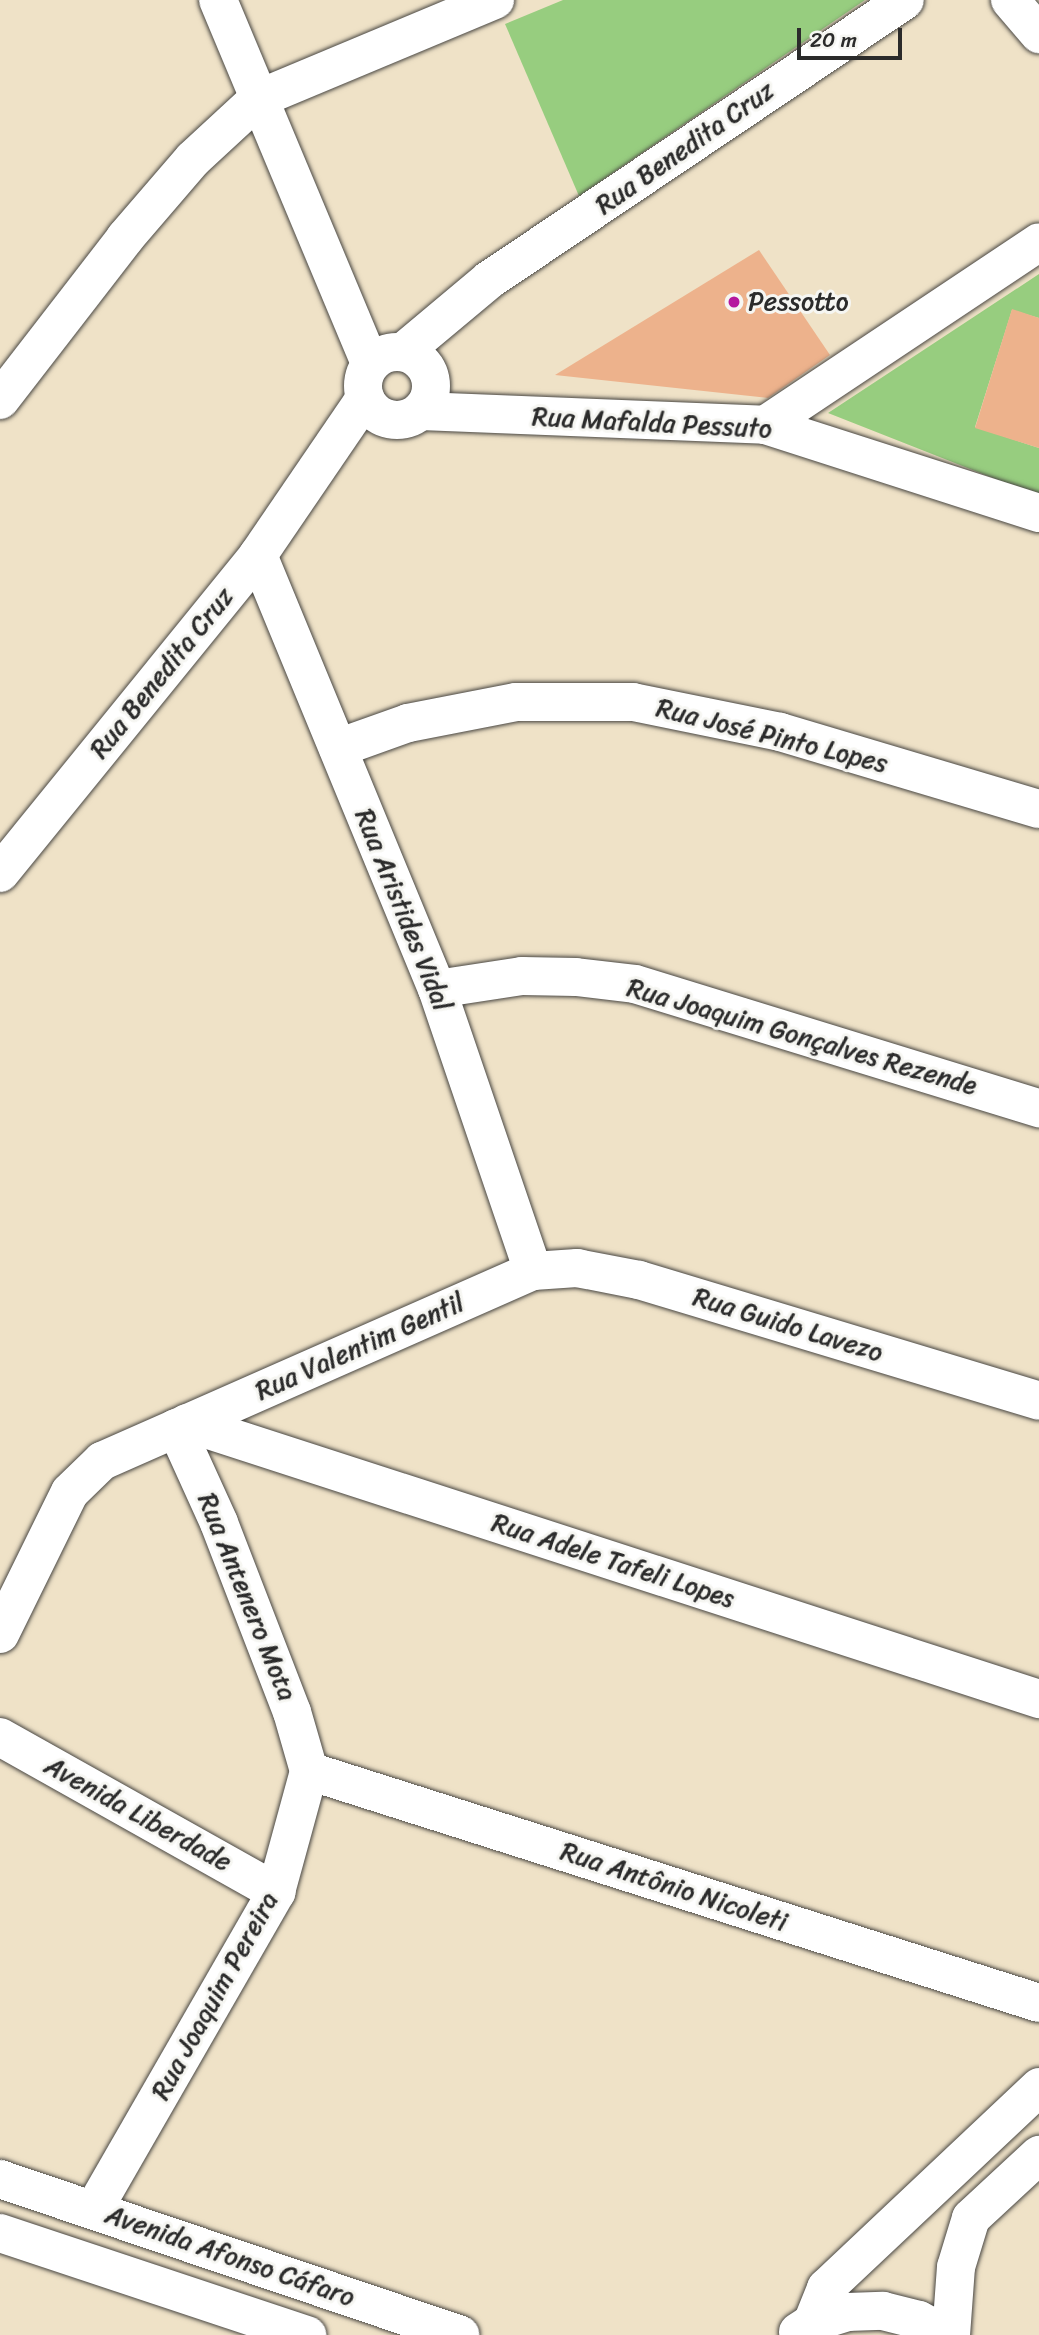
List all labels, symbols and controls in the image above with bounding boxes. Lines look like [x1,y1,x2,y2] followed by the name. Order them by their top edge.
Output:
[801,14,906,58] scale bar
[810,21,857,59] text: 20 m
[590,75,780,221] street label: Rua Benedita Cruz
[748,286,849,318] place label: Pessotto
[726,294,742,310] marker: Pessotto
[532,401,772,445] street label: Rua Mafalda Pessuto
[83,581,241,765] street label: Rua Benedita Cruz
[652,692,892,780] street label: Rua José Pinto Lopes
[348,804,458,1016] street label: Rua Aristides Vidal
[623,972,981,1102] street label: Rua Joaquim Gonçalves Rezende
[690,1281,886,1369] street label: Rua Guido Lavezo
[251,1287,469,1407] street label: Rua Valentim Gentil
[191,1488,303,1706] street label: Rua Antenero Mota
[486,1506,740,1616] street label: Rua Adele Tafeli Lopes
[39,1750,237,1878] street label: Avenida Liberdade
[557,1836,791,1938] street label: Rua Antônio Nicoleti
[145,1887,285,2105] street label: Rua Joaquim Pereira
[101,2199,359,2313] street label: Avenida Afonso Cáfaro

